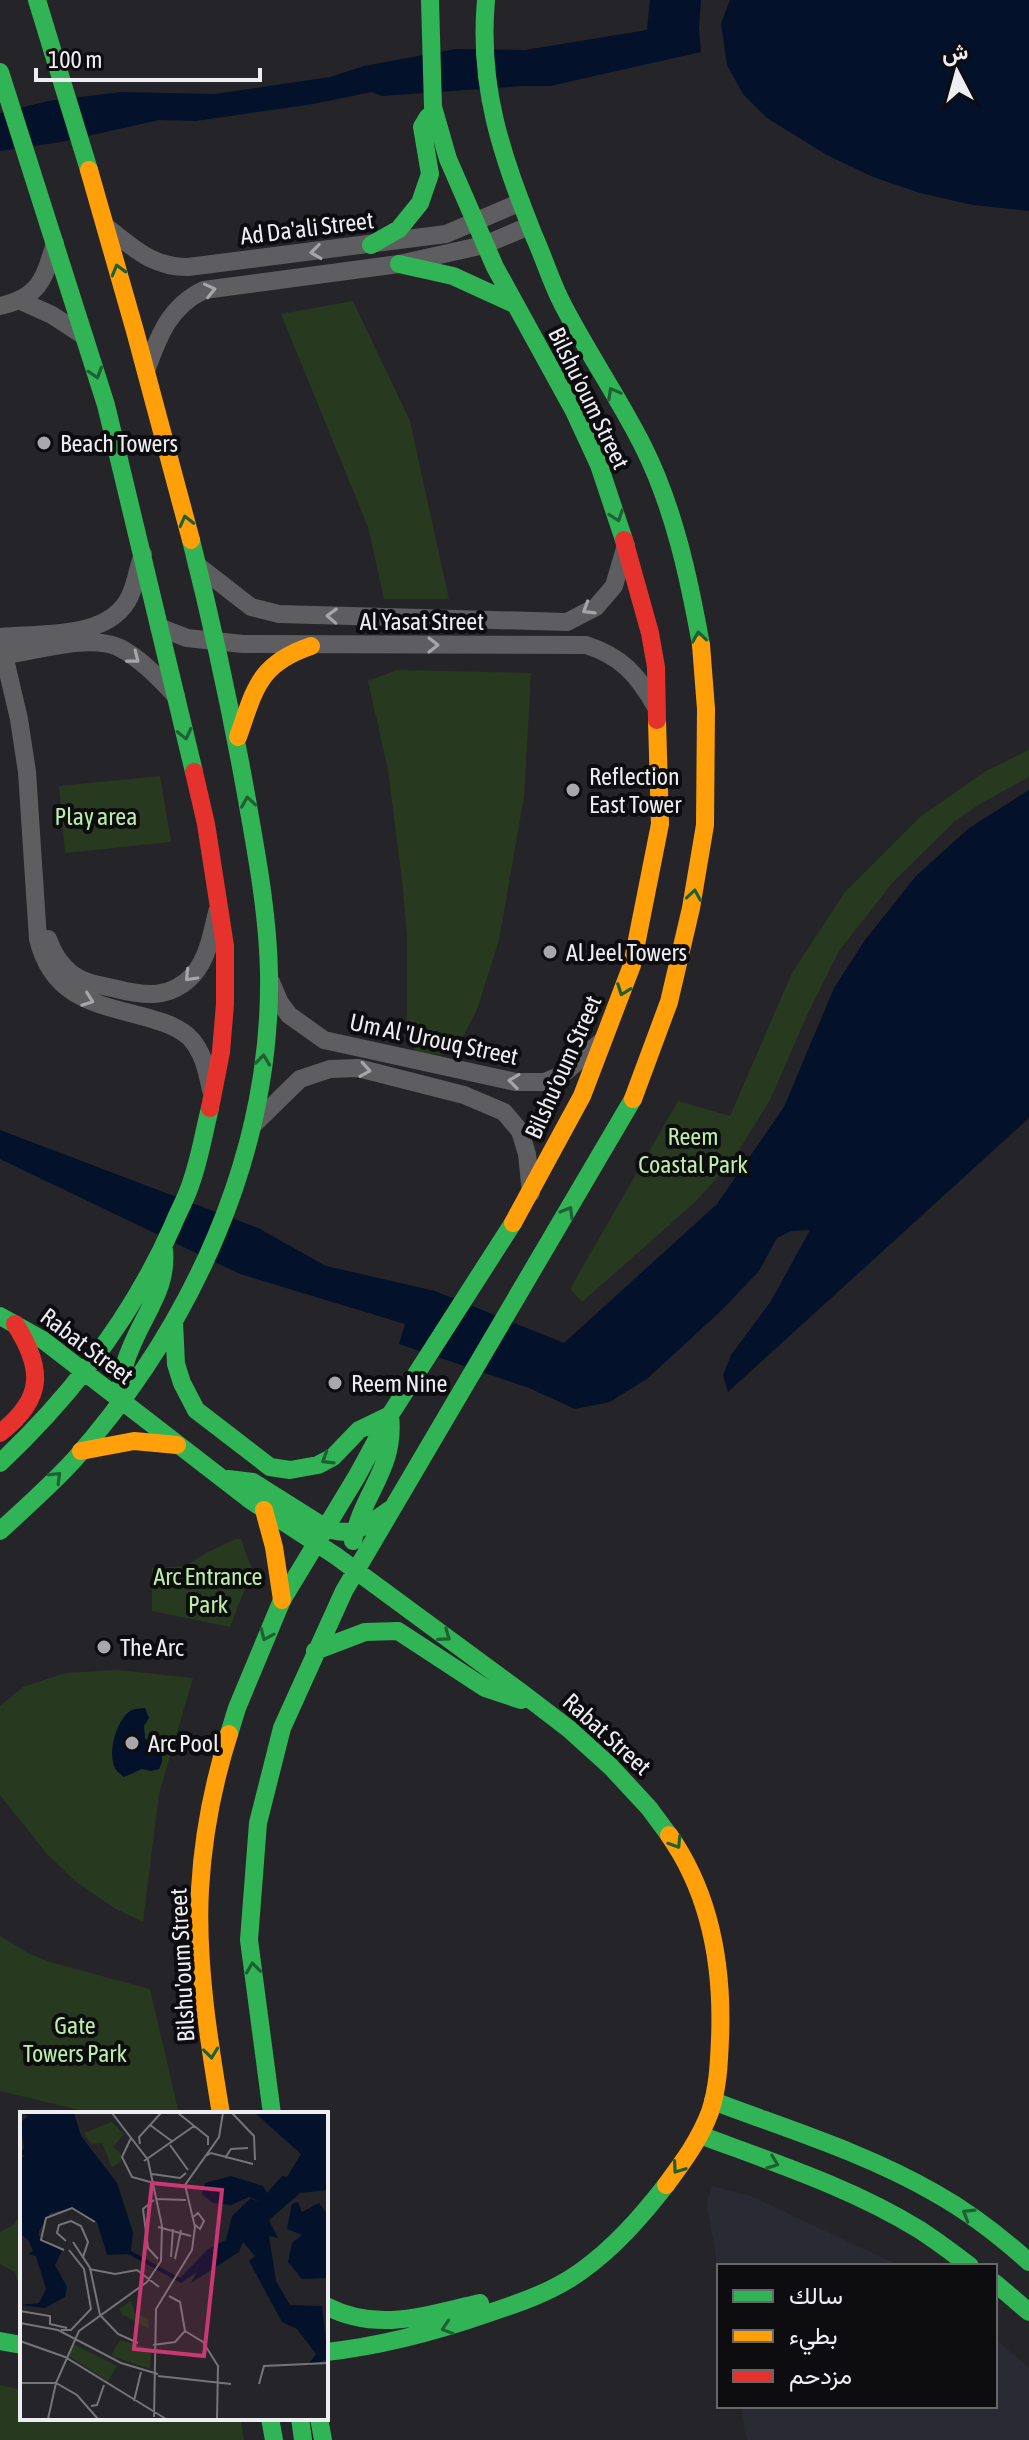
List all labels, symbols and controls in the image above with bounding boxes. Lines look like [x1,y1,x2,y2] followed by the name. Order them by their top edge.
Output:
[36,32,260,82] scale bar
[917,32,997,112] north arrow
[940,38,970,67] text: ش
[48,46,102,73] text: 100 m
[239,206,375,250] street label: Ad Da'ali Street
[309,243,322,260] one-way arrow
[111,264,127,277] one-way arrow
[202,282,216,299] one-way arrow
[543,323,635,473] street label: Bilshu'oum Street
[86,365,102,379] one-way arrow
[608,387,623,401] one-way arrow
[60,430,178,457] place label: Beach Towers
[35,434,53,452] marker: Beach Towers
[607,508,623,522] one-way arrow
[178,515,195,528] one-way arrow
[583,600,597,615] one-way arrow
[325,607,338,624] one-way arrow
[360,608,484,635] street label: Al Yasat Street
[691,630,708,643] one-way arrow
[427,636,440,654] one-way arrow
[125,649,140,663] one-way arrow
[176,726,193,740] one-way arrow
[589,763,682,818] place label: Reflection East Tower
[564,781,582,799] marker: Reflection East Tower
[240,795,257,809] one-way arrow
[55,803,137,830] park label: Play area
[684,888,701,902] one-way arrow
[566,939,687,966] place label: Al Jeel Towers
[541,943,559,961] marker: Al Jeel Towers
[184,967,199,981] one-way arrow
[616,982,632,996] one-way arrow
[80,990,94,1007] one-way arrow
[519,991,607,1143] street label: Bilshu'oum Street
[347,1008,521,1070] street label: Um Al 'Urouq Street
[255,1053,272,1066] one-way arrow
[359,1061,372,1078] one-way arrow
[508,1072,521,1089] one-way arrow
[638,1123,748,1178] park label: Reem Coastal Park
[558,1206,574,1221] one-way arrow
[36,1303,139,1389] street label: Rabat Street
[351,1370,447,1397] place label: Reem Nine
[326,1374,344,1392] marker: Reem Nine
[321,1449,335,1464] one-way arrow
[47,1472,61,1486] one-way arrow
[154,1563,262,1618] park label: Arc Entrance Park
[436,1626,450,1641] one-way arrow
[260,1627,276,1642] one-way arrow
[120,1634,184,1661] place label: The Arc
[95,1638,113,1656] marker: The Arc
[558,1688,656,1780] street label: Rabat Street
[148,1730,220,1757] place label: Arc Pool
[123,1734,141,1752] marker: Arc Pool
[666,1834,681,1849] one-way arrow
[164,1887,200,2043] street label: Bilshu'oum Street
[245,1961,262,1975] one-way arrow
[23,2012,127,2067] park label: Gate Towers Park
[203,2047,220,2060] one-way arrow
[20,2112,328,2420] inset map
[765,2153,779,2170] one-way arrow
[673,2160,688,2174] one-way arrow
[962,2209,976,2224] one-way arrow
[717,2264,997,2408] legend
[789,2282,843,2309] text: سالك
[441,2318,455,2334] one-way arrow
[789,2322,838,2355] text: بطيء
[789,2362,852,2392] text: مزدحم

